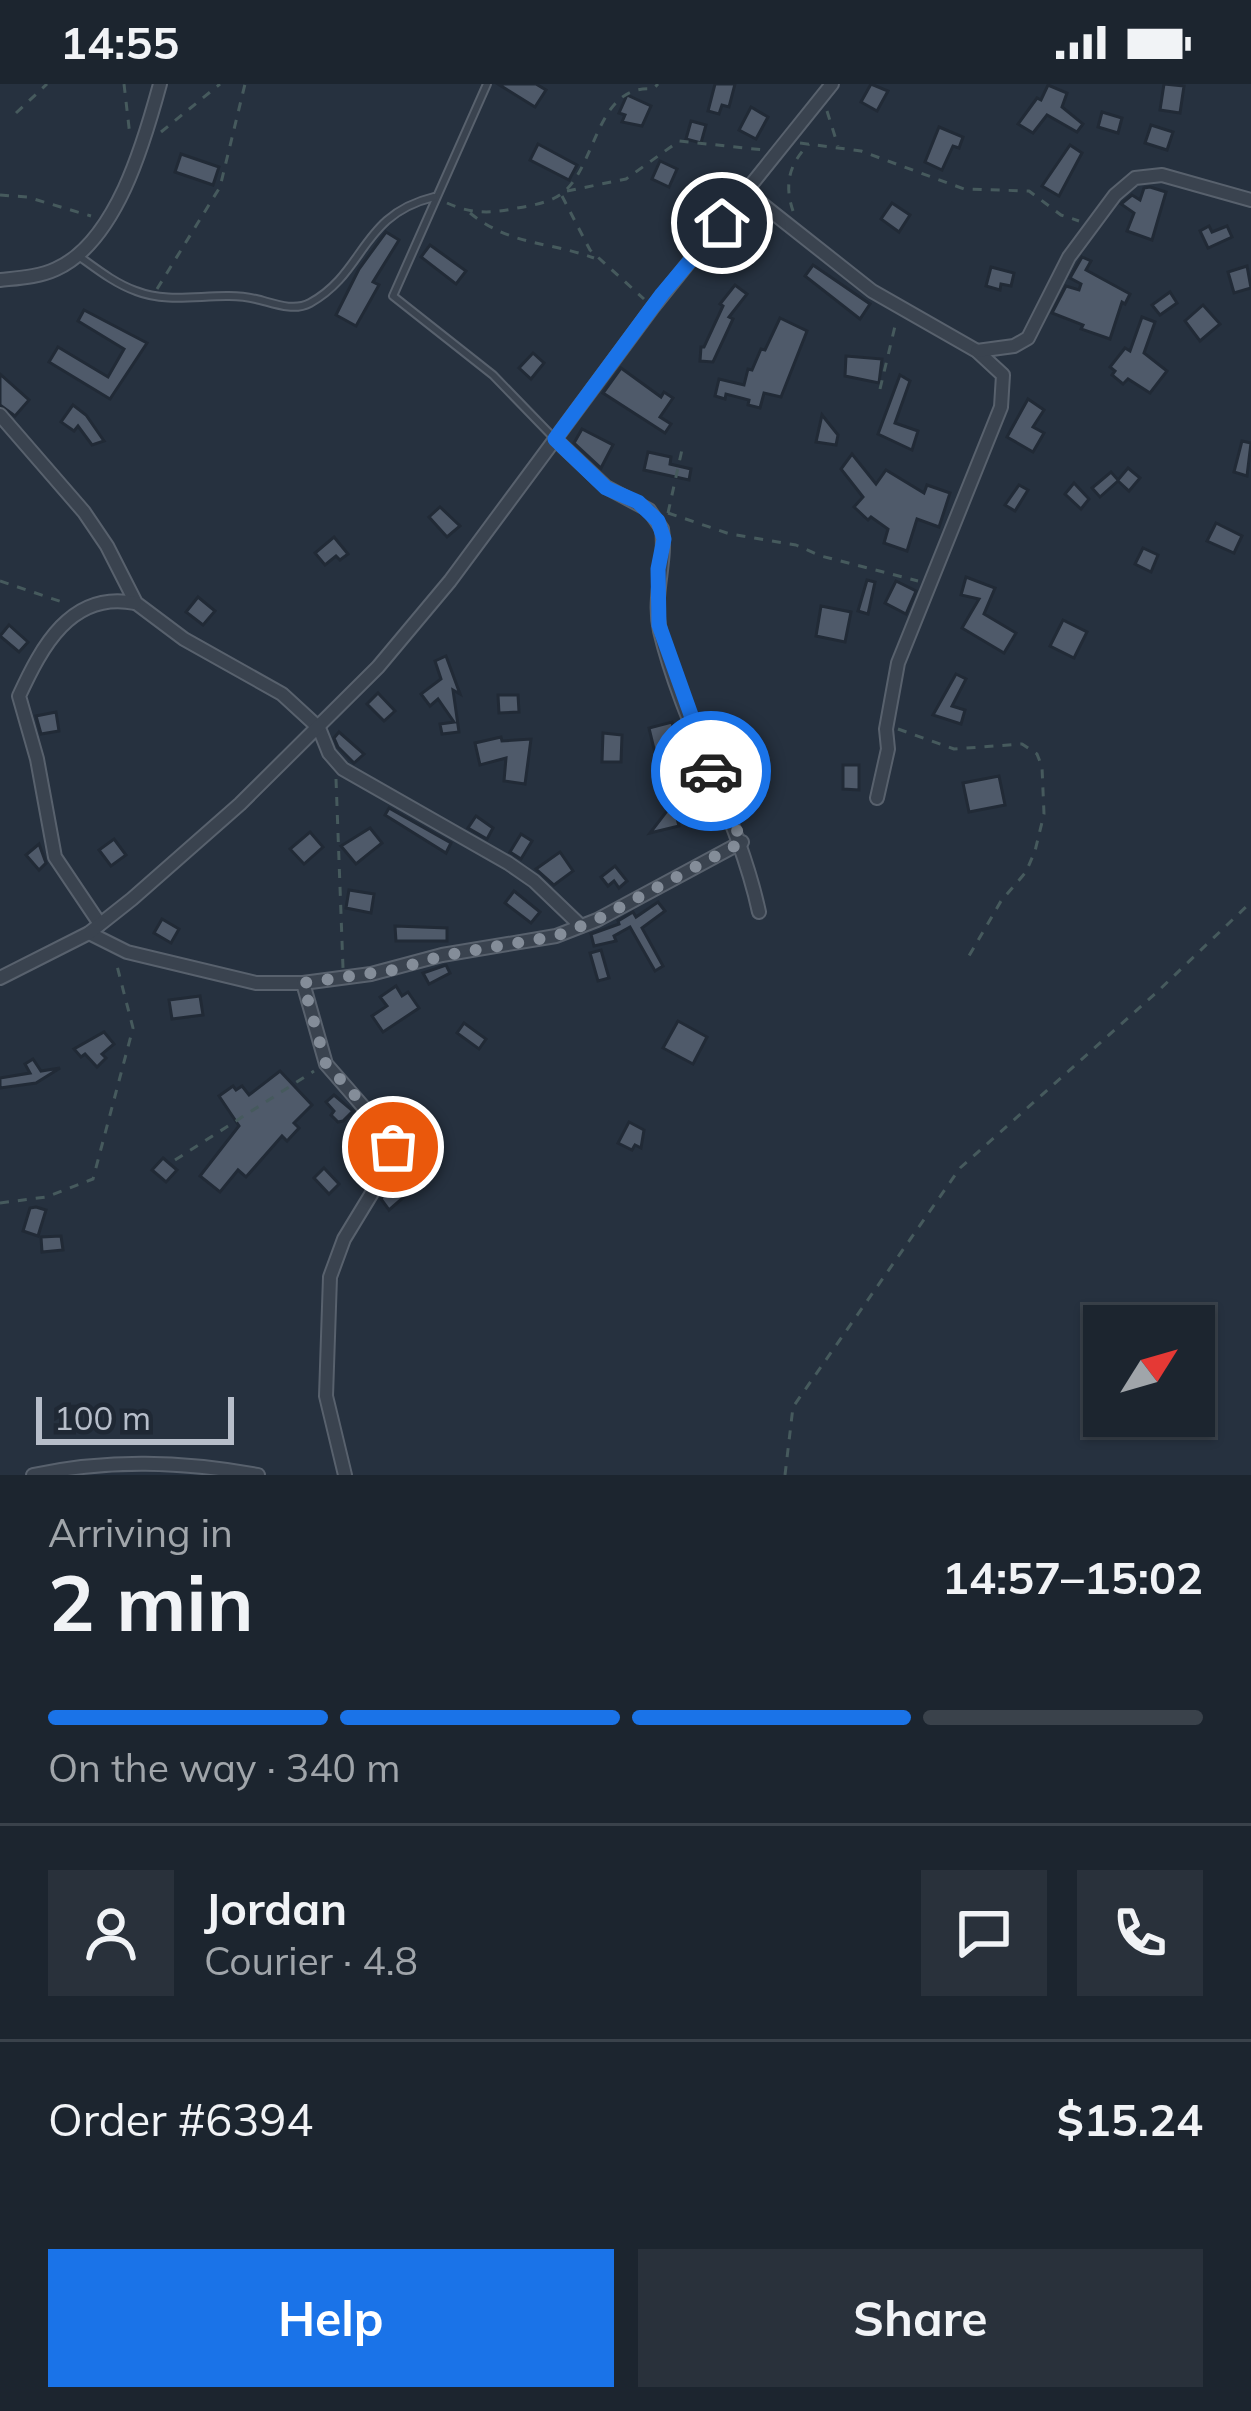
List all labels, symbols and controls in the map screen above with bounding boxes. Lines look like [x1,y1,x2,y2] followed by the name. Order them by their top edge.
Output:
[60,14,179,70] text: 14:55
[671,172,773,274] pin
[689,190,755,256] icon: home
[651,711,771,831] courier
[678,738,744,804] icon: car
[342,1096,444,1198] pin
[360,1114,426,1180] icon: bag
[1083,1305,1215,1437] north arrow
[1083,1305,1215,1437] map controls
[36,1391,234,1444] scale bar
[54,1397,151,1438] text: 100 m
[48,1508,233,1557] text: Arriving in
[942,1549,1203,1605] text: 14:57–15:02
[48,1553,254,1651] text: 2 min
[48,1743,400,1792] text: On the way · 340 m
[48,1870,174,1996] button: person
[921,1870,1047,1996] button: chat
[1077,1870,1203,1996] button: phone
[204,1880,347,1936] text: Jordan
[204,1936,418,1985] text: Courier · 4.8
[48,2091,313,2147] text: Order #6394
[1057,2091,1203,2147] text: $15.24
[48,2249,614,2387] button: Help
[638,2249,1203,2387] button: Share

